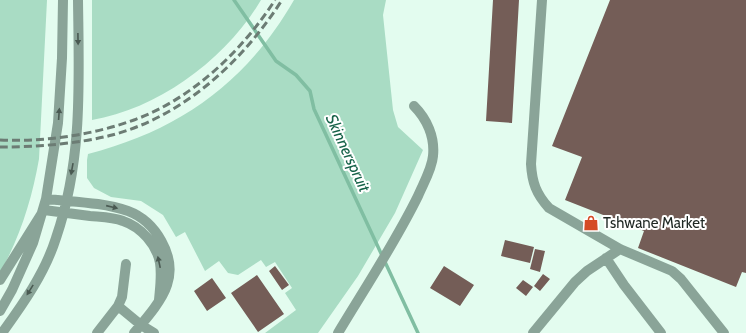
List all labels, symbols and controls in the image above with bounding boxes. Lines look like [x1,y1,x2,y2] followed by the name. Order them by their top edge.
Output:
[75,33,81,46] one-way arrow
[55,108,62,120] one-way arrow
[322,111,375,196] water label: Skinnerspruit
[69,162,75,175] one-way arrow
[106,205,119,211] one-way arrow
[582,214,600,232] shop icon: Tshwane Market
[603,214,705,232] place label: Tshwane Market
[155,255,161,268] one-way arrow
[27,285,34,296] one-way arrow

